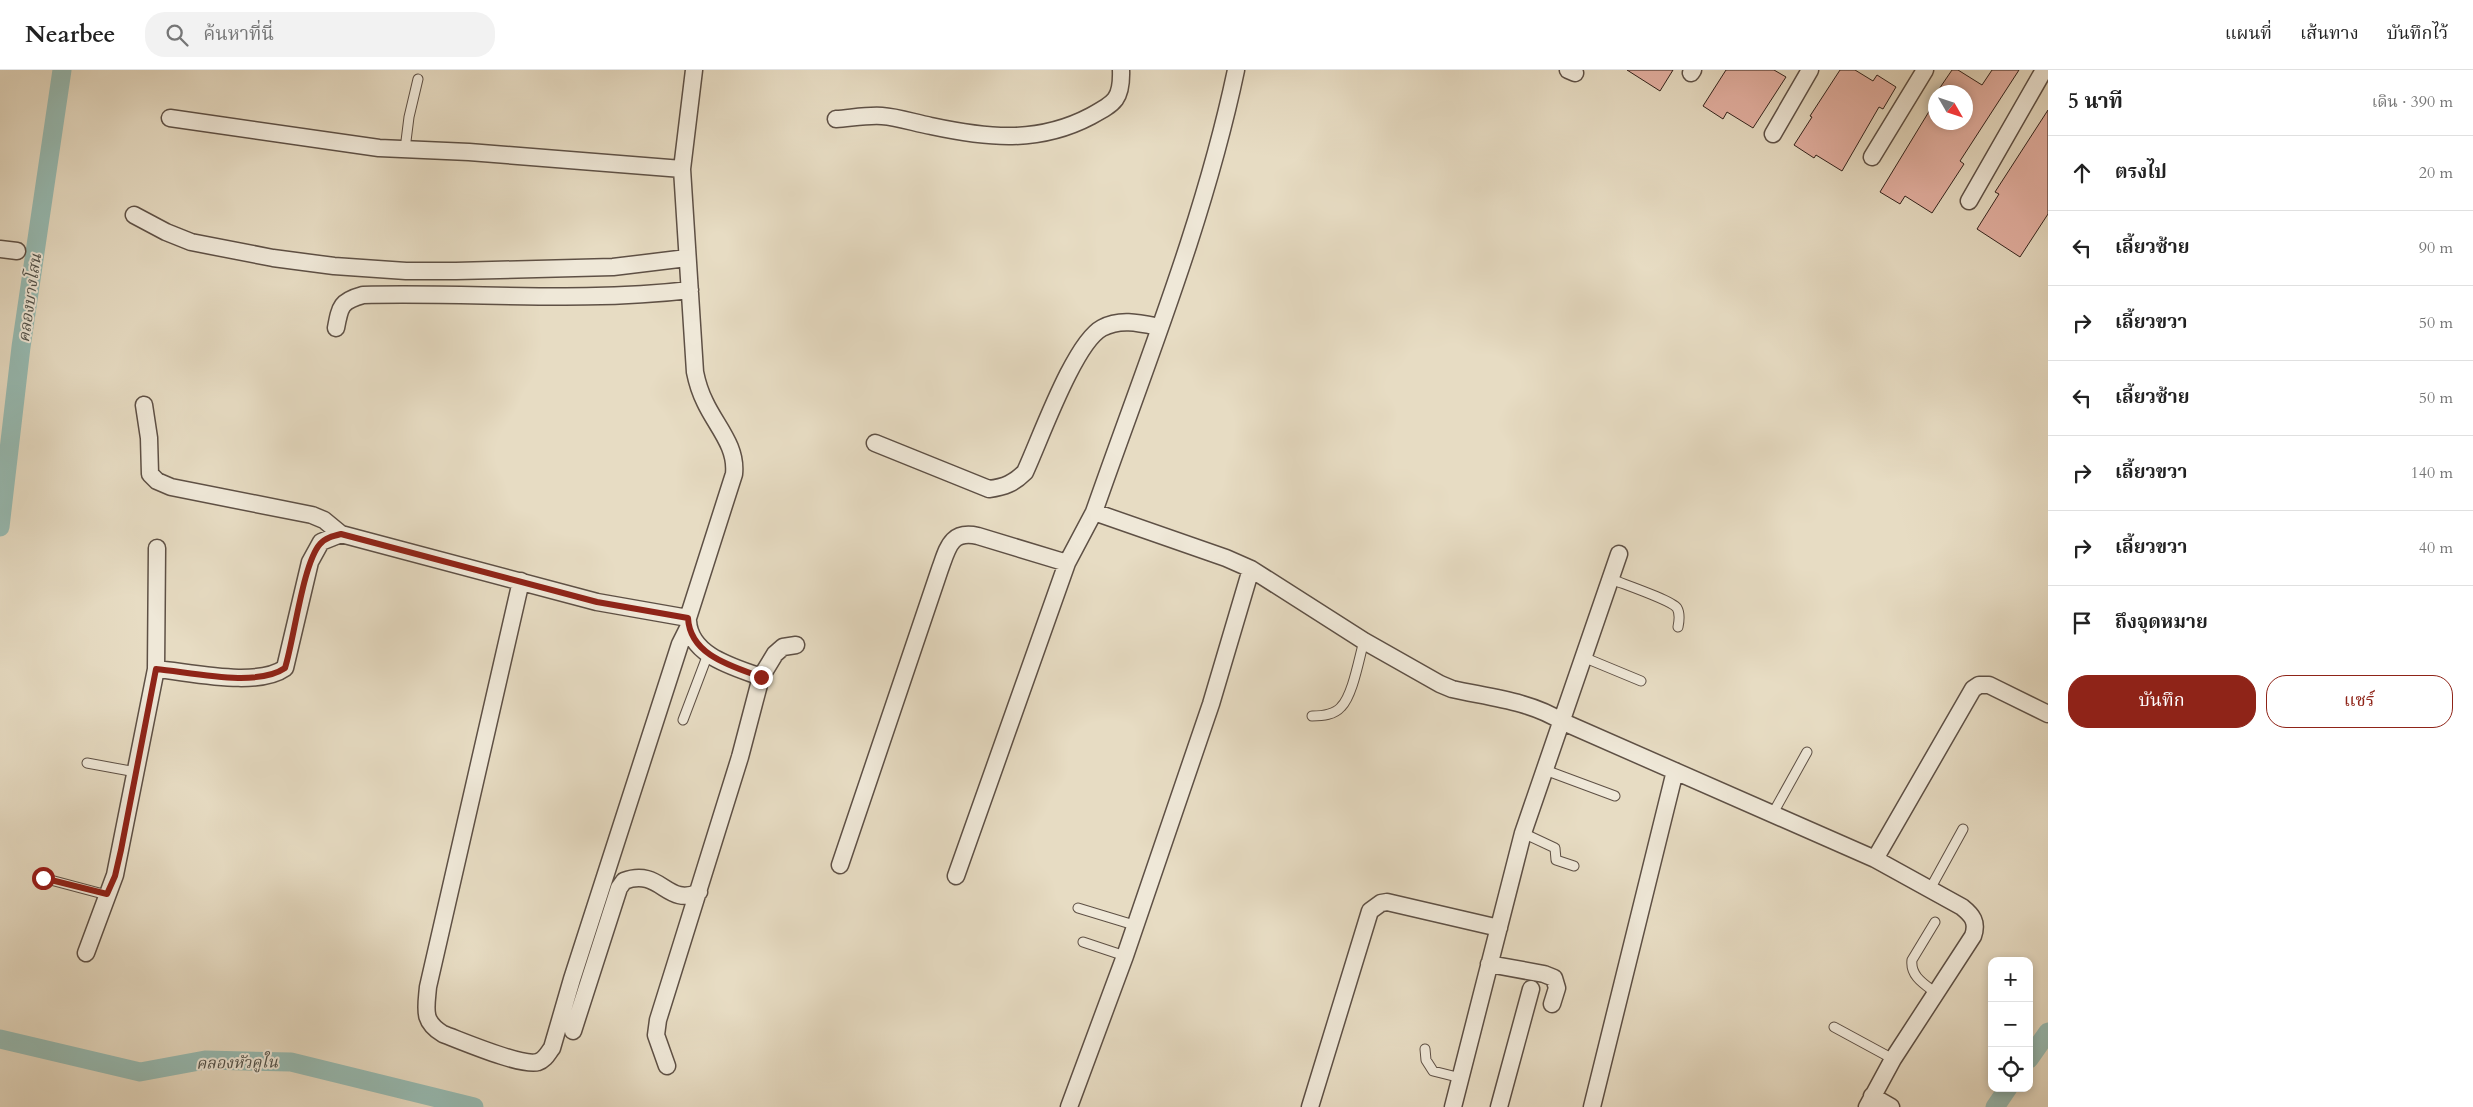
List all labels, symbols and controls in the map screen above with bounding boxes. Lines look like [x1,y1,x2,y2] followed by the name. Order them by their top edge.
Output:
[145,12,495,57] search box
[25,18,115,51] text: Nearbee
[163,21,191,49] icon: search
[203,21,274,47] text: ค้นหาที่นี่
[2225,21,2272,46] text: แผนที่
[2300,21,2359,46] text: เส้นทาง
[2387,21,2448,46] text: บันทึกไว้
[1928,85,1973,130] north arrow
[2068,87,2123,116] text: 5 นาที
[2372,91,2453,113] text: เดิน · 390 m
[2068,159,2096,187] icon: ahead
[2115,159,2167,185] text: ตรงไป
[2419,162,2453,184] text: 20 m
[2068,234,2096,262] icon: left
[2115,234,2189,260] text: เลี้ยวซ้าย
[2419,237,2453,259] text: 90 m
[12,252,47,344] water label: คลองบางโสน
[2068,309,2096,337] icon: right
[2115,309,2187,335] text: เลี้ยวขวา
[2419,312,2453,334] text: 50 m
[2068,384,2096,412] icon: left
[2115,384,2189,410] text: เลี้ยวซ้าย
[2419,387,2453,409] text: 50 m
[2068,459,2096,487] icon: right
[2115,459,2187,485] text: เลี้ยวขวา
[2411,462,2453,484] text: 140 m
[2068,534,2096,562] icon: right
[2115,534,2187,560] text: เลี้ยวขวา
[2419,537,2453,559] text: 40 m
[2068,609,2096,637] icon: arrive
[2115,609,2208,635] text: ถึงจุดหมาย
[750,666,773,689] route end
[2068,675,2256,728] button: บันทึก
[2266,675,2453,728] button: แชร์
[32,867,55,890] route start
[1988,957,2033,1092] map controls
[1988,957,2033,1002] button: +
[1988,1002,2033,1047] button: −
[1988,1047,2033,1092] button: locate
[196,1050,279,1075] water label: คลองหัวคูใน

